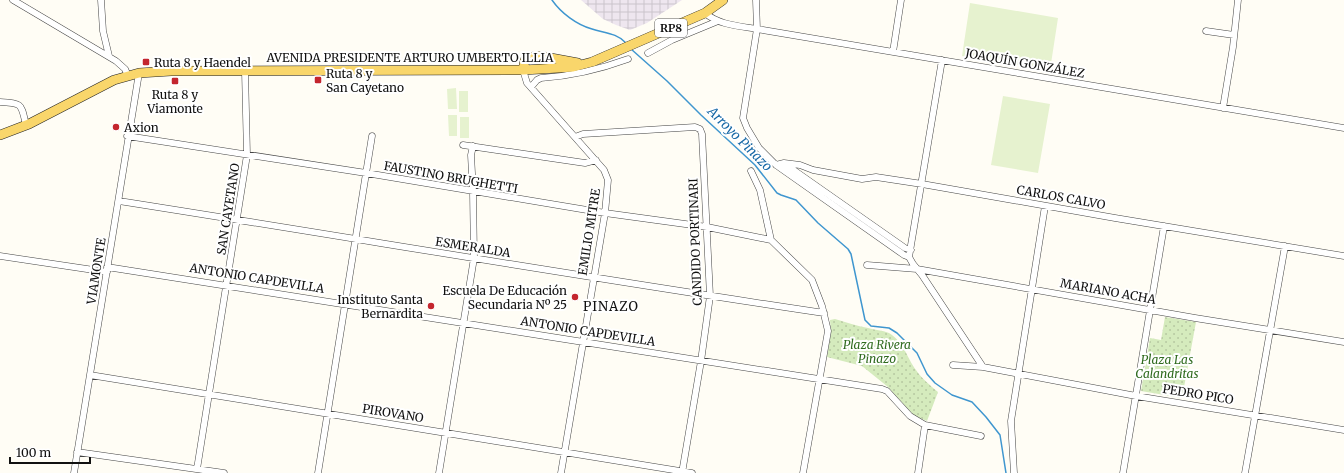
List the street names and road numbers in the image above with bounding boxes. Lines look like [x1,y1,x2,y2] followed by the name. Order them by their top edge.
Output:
[655,19,687,37] road number: RP8
[963,45,1086,81] street label: JOAQUÍN GONZÁLEZ
[266,50,554,65] street label: AVENIDA PRESIDENTE ARTURO UMBERTO ILLIA
[383,158,519,196] street label: FAUSTINO BRUGHETTI
[213,162,243,256] street label: SAN CAYETANO
[685,178,705,306] street label: CANDIDO PORTINARI
[1015,182,1107,212] street label: CARLOS CALVO
[575,187,603,277] street label: EMILIO MITRE
[434,234,512,260] street label: ESMERALDA
[83,236,109,306] street label: VIAMONTE
[187,260,326,296] street label: ANTONIO CAPDEVILLA
[1059,275,1158,307] street label: MARIANO ACHA
[518,313,657,349] street label: ANTONIO CAPDEVILLA
[1161,381,1235,407] street label: PEDRO PICO
[361,401,425,425] street label: PIROVANO

